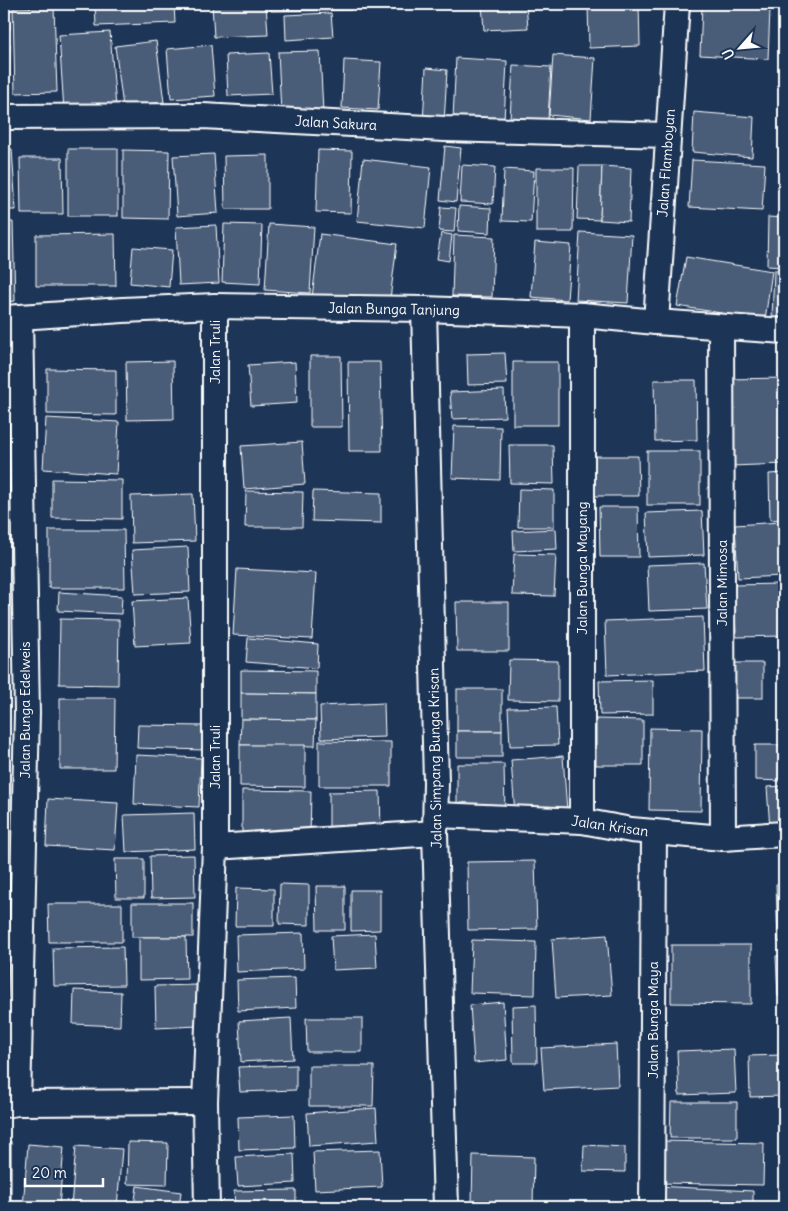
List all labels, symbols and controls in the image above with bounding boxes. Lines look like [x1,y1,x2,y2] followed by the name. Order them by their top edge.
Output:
[716,22,766,72] north arrow
[718,46,739,62] text: U
[653,108,679,218] street label: Jalan Flamboyan
[294,112,378,134] street label: Jalan Sakura
[328,299,460,319] street label: Jalan Bunga Tanjung
[206,320,224,384] street label: Jalan Truli
[573,501,591,635] street label: Jalan Bunga Mayang
[713,540,731,626] street label: Jalan Mimosa
[16,641,34,779] street label: Jalan Bunga Edelweis
[424,668,446,848] street label: Jalan Simpang Bunga Krisan
[206,725,224,789] street label: Jalan Truli
[570,812,650,840] street label: Jalan Krisan
[644,961,662,1079] street label: Jalan Bunga Maya
[25,1156,102,1188] scale bar
[32,1163,67,1182] text: 20 m

